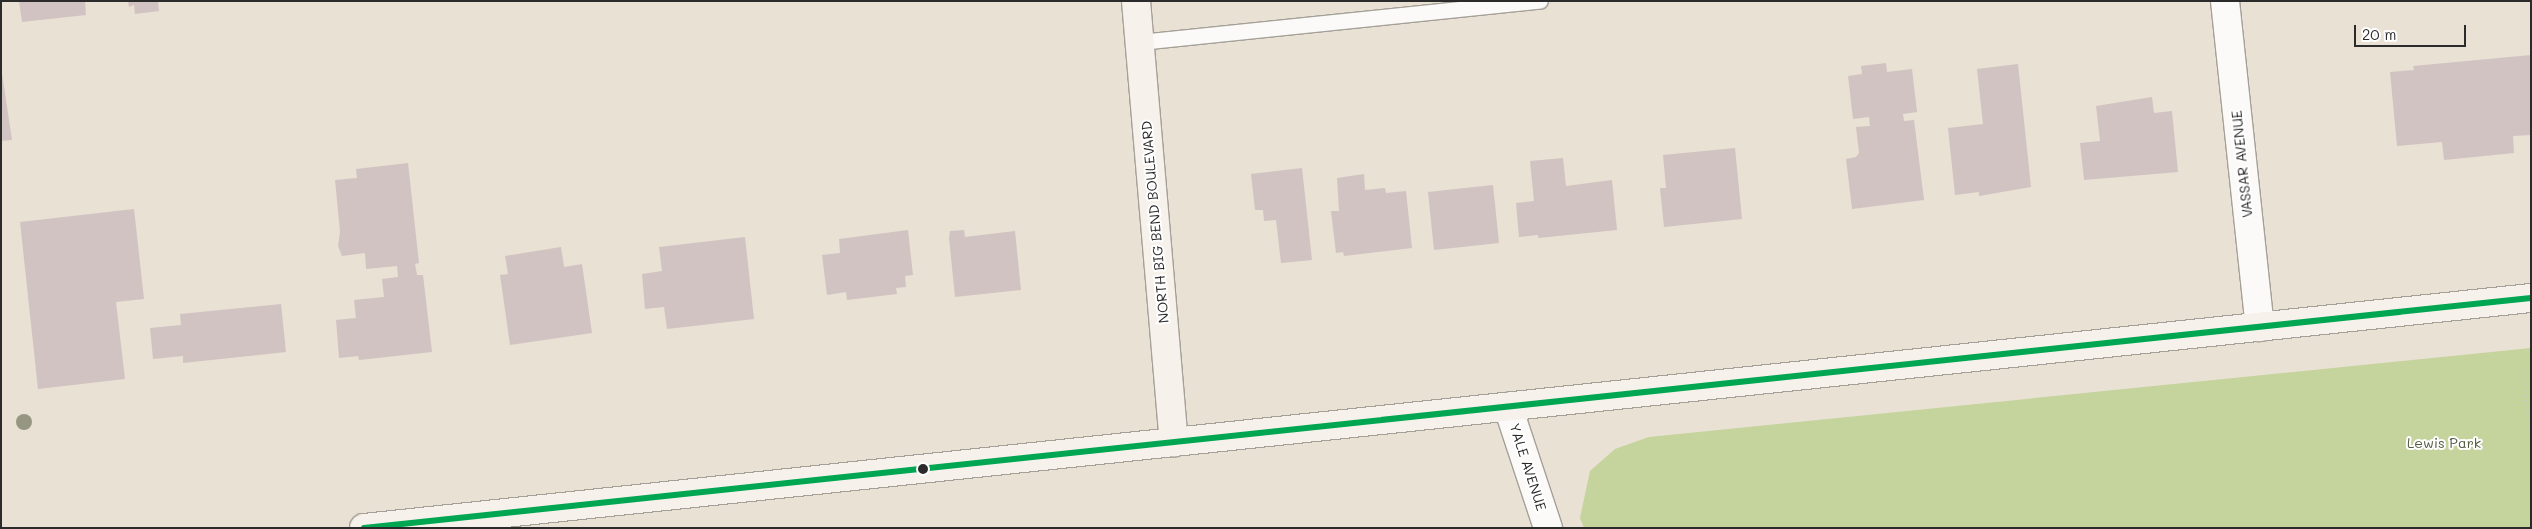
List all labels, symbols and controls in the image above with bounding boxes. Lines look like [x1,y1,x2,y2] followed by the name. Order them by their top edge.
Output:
[2357,15,2470,47] scale bar
[2362,24,2396,44] text: 20 m
[2228,110,2256,218] street label: VASSAR AVENUE
[1138,120,1172,324] street label: NORTH BIG BEND BOULEVARD
[1506,421,1550,513] street label: YALE AVENUE
[2407,435,2481,451] park label: Lewis Park
[918,464,928,474] unlabelled marker

